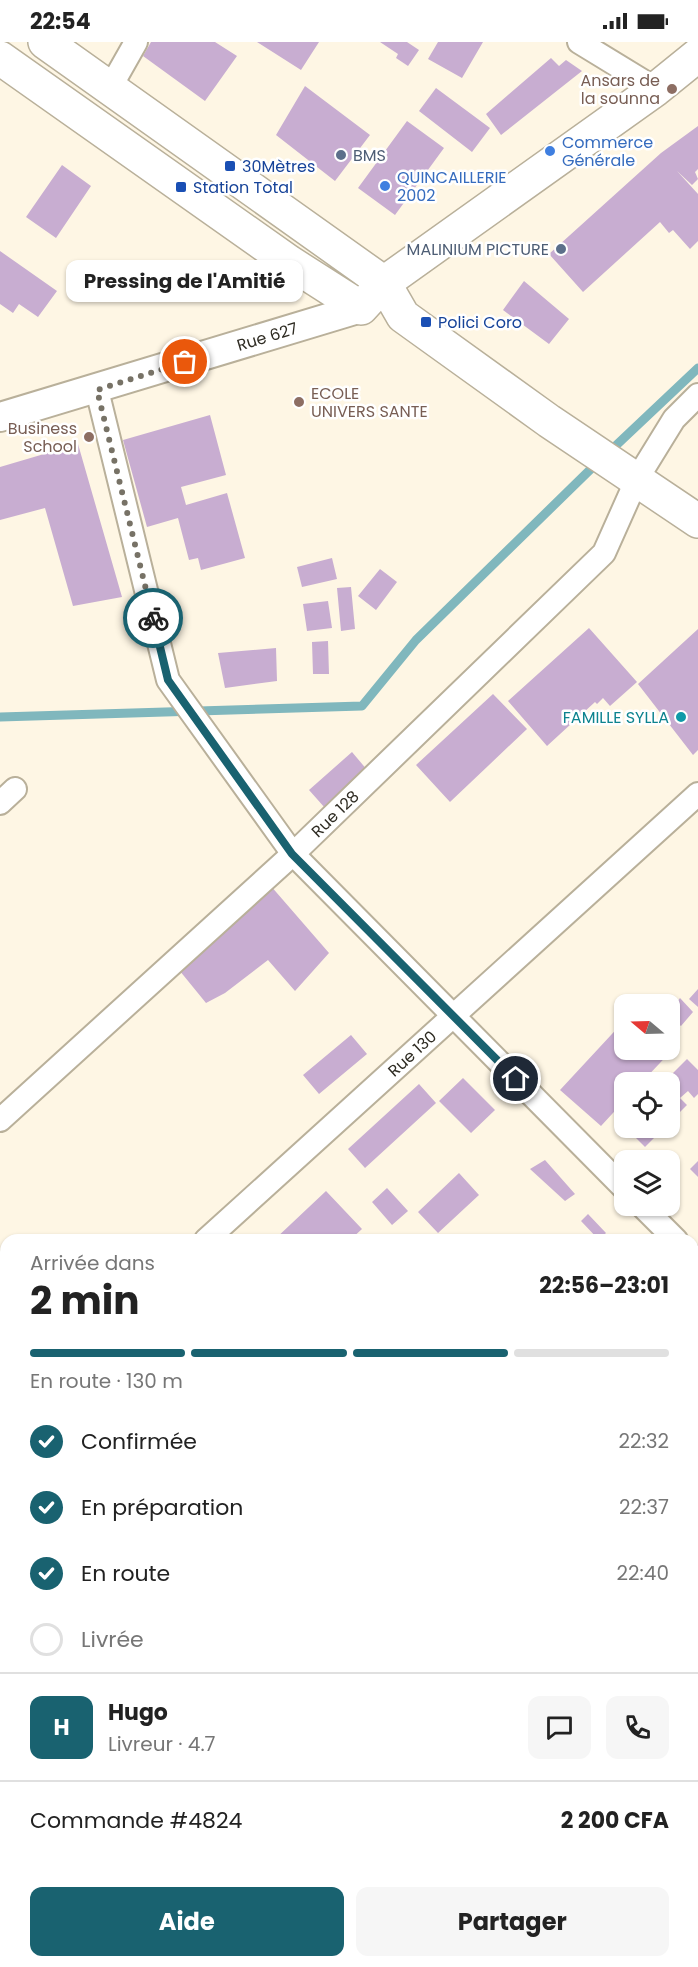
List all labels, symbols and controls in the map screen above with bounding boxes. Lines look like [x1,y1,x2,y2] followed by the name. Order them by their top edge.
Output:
[30,6,91,37] text: 22:54
[580,69,660,110] place label: Ansars de la sounna
[665,82,679,96] marker: Ansars de la sounna
[562,131,653,172] place label: Commerce Générale
[353,144,386,167] place label: BMS
[543,144,557,158] marker: Commerce Générale
[334,148,348,162] marker: BMS
[242,155,315,178] place label: 30Mètres
[223,159,237,173] marker: 30Mètres
[397,166,507,207] place label: QUINCAILLERIE 2002
[193,176,293,199] place label: Station Total
[378,179,392,193] marker: QUINCAILLERIE 2002
[174,180,188,194] marker: Station Total
[407,238,549,261] place label: MALINIUM PICTURE
[554,242,568,256] marker: MALINIUM PICTURE
[66,260,304,302] callout: Pressing de l'Amitié
[84,267,285,295] text: Pressing de l'Amitié
[438,311,522,334] place label: Polici Coro
[419,315,433,329] marker: Polici Coro
[234,316,300,356] street label: Rue 627
[159,336,210,387] pin
[168,345,201,378] icon: bag
[311,382,428,423] place label: ECOLE UNIVERS SANTE
[292,395,306,409] marker: ECOLE UNIVERS SANTE
[8,417,77,458] place label: Business School
[82,430,96,444] marker: Business School
[123,588,183,648] courier
[137,602,170,635] icon: bike
[563,706,669,729] place label: FAMILLE SYLLA
[674,710,688,724] marker: FAMILLE SYLLA
[306,785,364,842] street label: Rue 128
[614,994,680,1060] north arrow
[614,994,680,1216] map controls
[382,1025,441,1082] street label: Rue 130
[490,1053,541,1104] pin
[499,1062,532,1095] icon: home
[614,1072,680,1138] button: locate
[614,1150,680,1216] button: layers
[30,1249,155,1277] text: Arrivée dans
[539,1270,669,1301] text: 22:56–23:01
[30,1273,140,1328] text: 2 min
[30,1367,183,1395] text: En route · 130 m
[30,1425,63,1458] icon: check
[81,1426,197,1457] text: Confirmée
[618,1427,669,1455] text: 22:32
[30,1491,63,1524] icon: check
[81,1492,243,1523] text: En préparation
[619,1493,669,1521] text: 22:37
[30,1557,63,1590] icon: check
[81,1558,170,1589] text: En route
[617,1559,669,1587] text: 22:40
[81,1624,144,1655] text: Livrée
[528,1696,591,1759] button: chat
[606,1696,669,1759] button: phone
[108,1697,168,1728] text: Hugo
[53,1712,70,1743] text: H
[108,1730,216,1758] text: Livreur · 4.7
[30,1805,242,1836] text: Commande #4824
[561,1805,669,1836] text: 2 200 CFA
[30,1887,344,1956] button: Aide
[356,1887,669,1956] button: Partager

